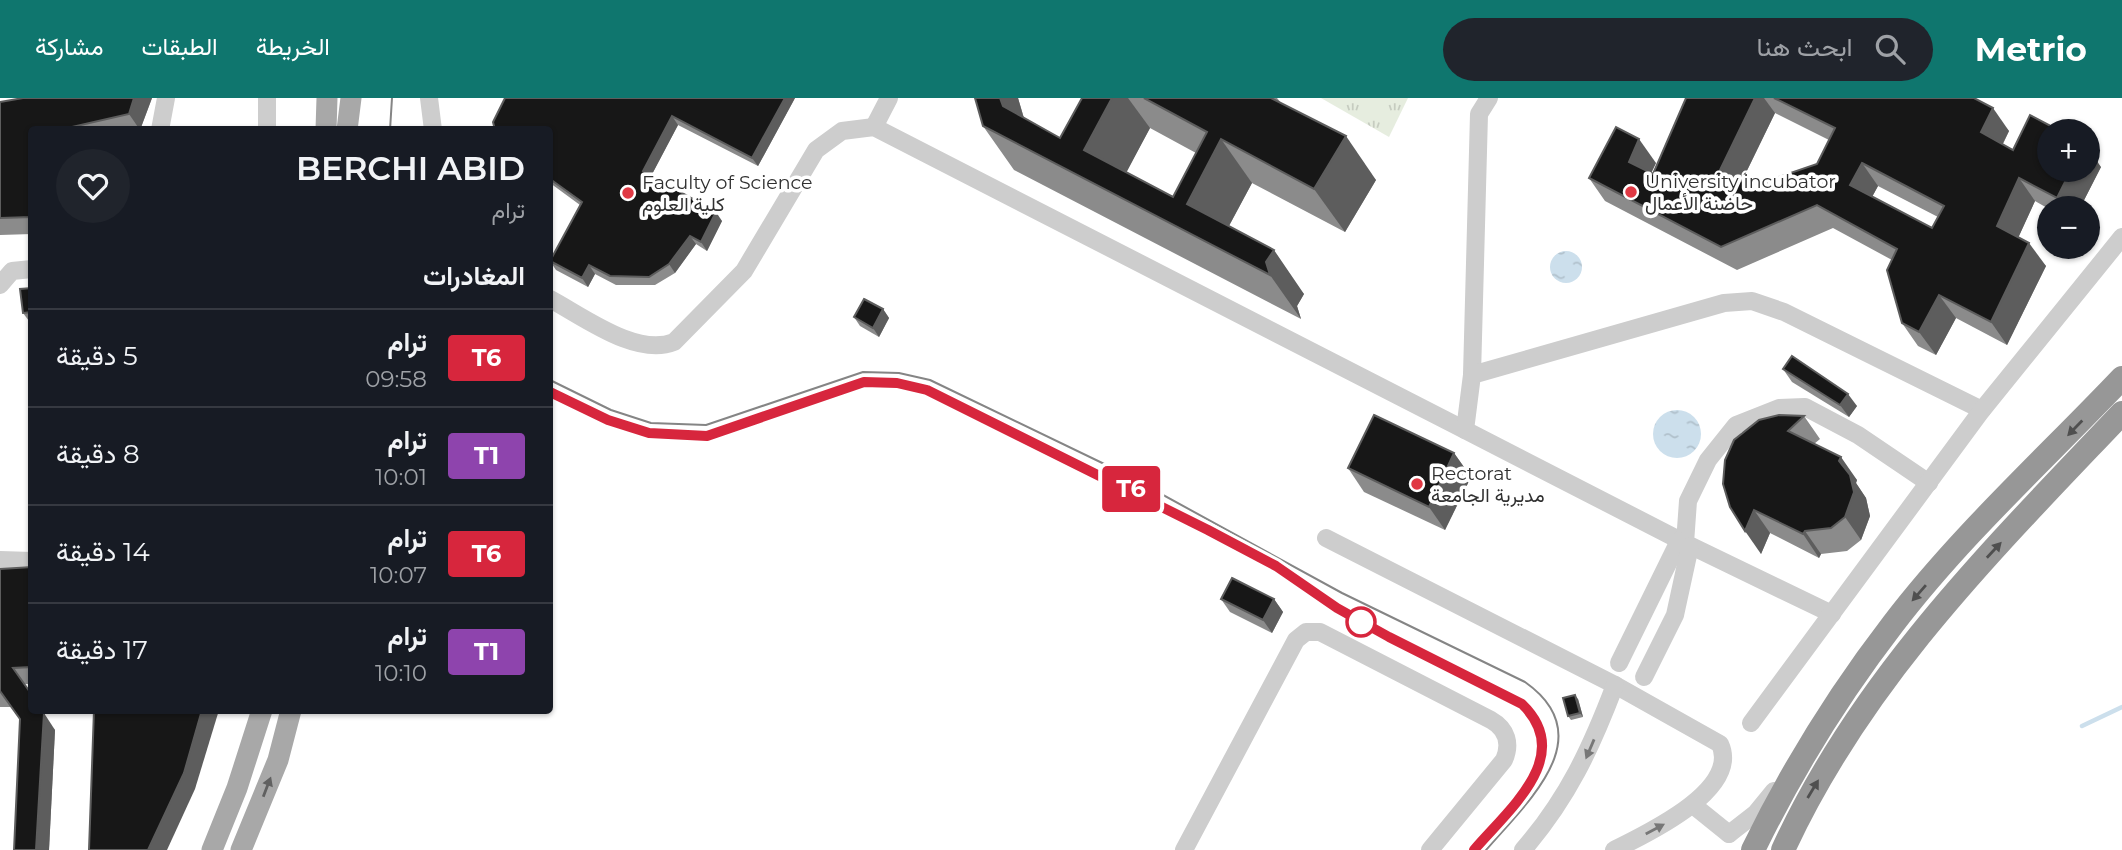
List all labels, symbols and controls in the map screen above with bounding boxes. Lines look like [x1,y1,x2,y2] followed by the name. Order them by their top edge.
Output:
[1443,18,1933,81] search box
[1975,29,2087,69] text: Metrio
[1871,30,1909,68] icon: search
[1757,31,1853,63] text: ابحث هنا
[35,32,103,61] text: مشاركة
[141,32,218,61] text: الطبقات
[256,32,330,61] text: الخريطة
[2037,119,2100,259] map controls
[2037,119,2100,182] button: +
[296,148,525,188] text: BERCHI ABID
[56,149,130,223] button: heart
[1645,170,1836,215] place label: University incubator حاضنة الأعمال
[642,171,813,217] place label: Faculty of Science كلية العلوم
[1623,184,1639,200] marker: University incubator حاضنة الأعمال
[620,185,636,201] marker: Faculty of Science كلية العلوم
[492,196,525,224] text: ترام
[2037,196,2100,259] button: −
[423,260,525,292] text: المغادرات
[388,326,427,358] text: ترام
[56,340,138,372] text: 5 دقيقة
[472,343,501,372] text: T6
[365,365,427,393] text: 09:58
[2067,419,2083,437] one-way arrow
[388,424,427,456] text: ترام
[56,438,140,470] text: 8 دقيقة
[474,441,499,470] text: T1
[1431,462,1545,507] place label: Rectorat مديرية الجامعة
[375,463,427,491] text: 10:01
[1100,466,1162,512] line badge: T6
[1116,474,1146,503] text: T6
[1409,476,1425,492] marker: Rectorat مديرية الجامعة
[388,522,427,554] text: ترام
[56,536,150,568] text: 14 دقيقة
[472,539,501,568] text: T6
[1986,541,2002,559] one-way arrow
[370,561,427,589] text: 10:07
[1912,585,1927,602] one-way arrow
[1346,607,1376,637] unlabelled marker
[388,620,427,652] text: ترام
[56,634,148,666] text: 17 دقيقة
[474,637,499,666] text: T1
[375,659,427,687] text: 10:10
[1584,738,1595,759] one-way arrow
[262,777,273,798] one-way arrow
[1806,779,1819,798] one-way arrow
[1645,824,1665,836] one-way arrow

